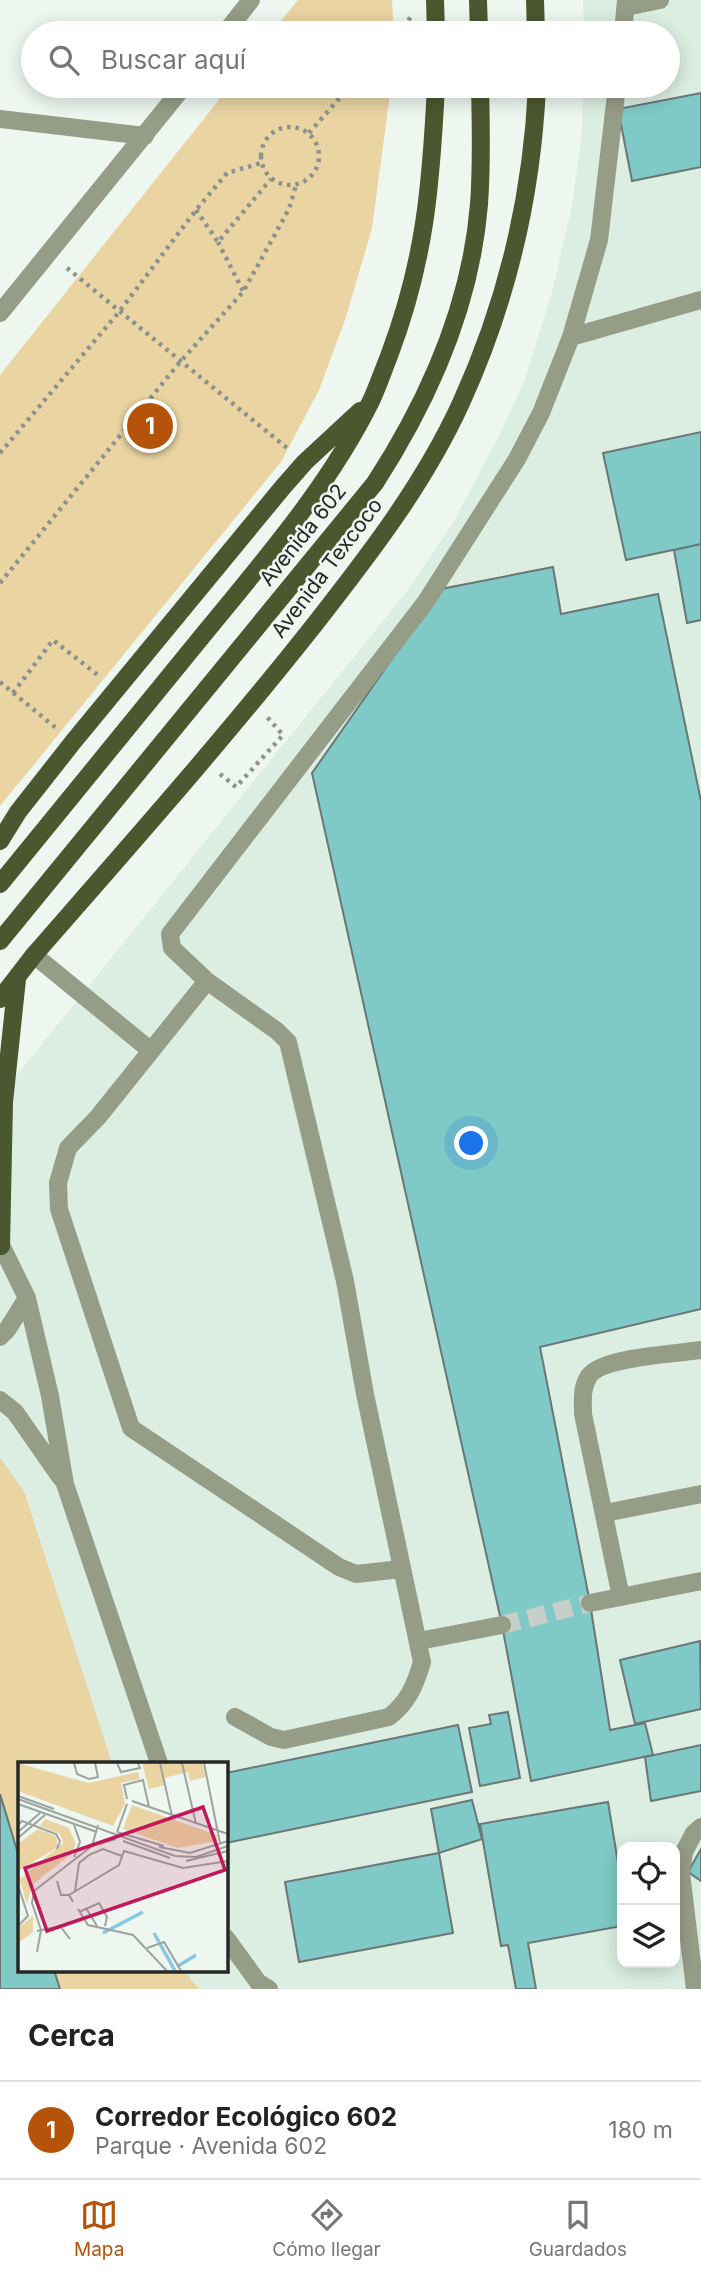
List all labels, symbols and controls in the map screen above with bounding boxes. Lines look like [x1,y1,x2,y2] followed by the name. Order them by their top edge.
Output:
[21,21,680,98] search box
[45,41,83,79] icon: search
[101,44,246,75] text: Buscar aquí
[127,400,173,452] pin: 1
[254,479,351,591] street label: Avenida 602
[266,493,387,643] street label: Avenida Texcoco
[454,1126,488,1160] your location
[18,1762,228,1972] inset map
[617,1842,680,1968] map controls
[617,1842,680,1905] button: locate
[617,1905,680,1968] button: layers
[28,2017,115,2053] text: Cerca
[95,2101,397,2132] text: Corredor Ecológico 602
[46,2116,56,2144] text: 1
[608,2116,673,2144] text: 180 m
[95,2132,327,2160] text: Parque · Avenida 602
[74,2196,124,2261] tab: Mapa
[272,2196,381,2261] tab: Cómo llegar
[529,2196,627,2261] tab: Guardados

